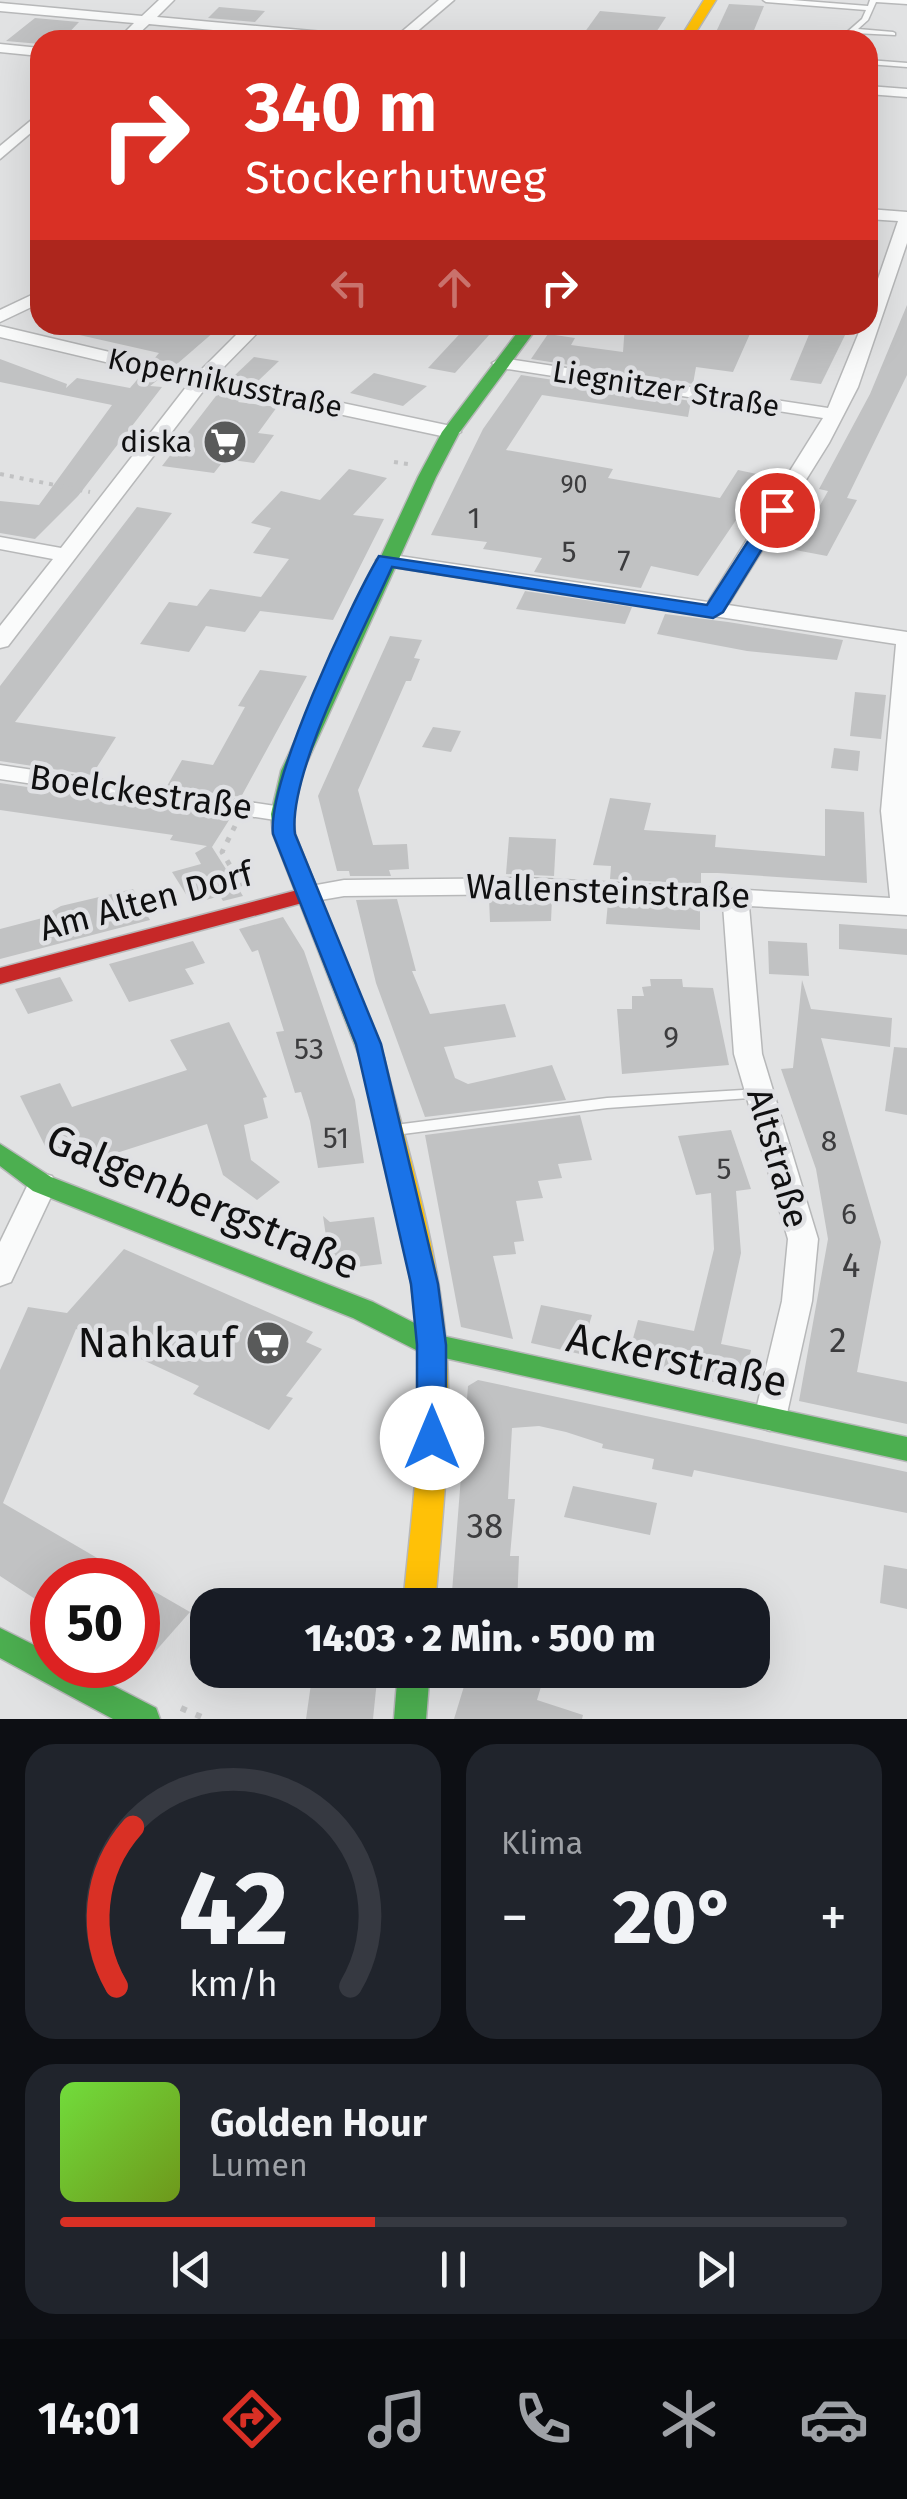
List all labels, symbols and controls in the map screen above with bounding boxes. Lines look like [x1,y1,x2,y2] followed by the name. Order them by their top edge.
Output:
[245,66,438,150] text: 340 m
[80,70,210,200] icon: right
[245,151,546,205] text: Stockerhutweg
[322,260,377,315] icon: left
[427,260,482,315] icon: ahead
[532,260,587,315] icon: right
[105,341,345,425] street label: Kopernikusstraße
[550,353,782,425] street label: Liegnitzer Straße
[202,419,248,465] supermarket icon: diska
[120,424,192,460] place label: diska
[735,468,820,553] pin
[560,470,588,500] house number: 90
[750,483,805,538] icon: arrive
[468,500,481,536] house number: 1
[561,534,577,570] house number: 5
[617,543,631,579] house number: 7
[27,756,255,828] street label: Boelckestraße
[35,852,259,950] street label: Am Alten Dorf
[465,865,751,917] street label: Wallensteinstraße
[663,1019,679,1055] house number: 9
[294,1031,324,1067] house number: 53
[738,1083,818,1233] street label: Altstraße
[39,1114,367,1290] street label: Galgenbergstraße
[323,1120,349,1156] house number: 51
[821,1123,837,1159] house number: 8
[716,1151,732,1187] house number: 5
[841,1196,857,1232] house number: 6
[842,1244,860,1286] house number: 4
[562,1312,792,1408] street label: Ackerstraße
[78,1318,239,1368] place label: Nahkauf
[829,1319,847,1361] house number: 2
[245,1320,291,1366] supermarket icon: Nahkauf
[380,1386,484,1490] position arrow
[467,1505,503,1547] house number: 38
[30,1558,160,1688] speed limit sign: 50
[305,1615,655,1661] text: 14:03 · 2 Min. · 500 m
[501,1824,583,1862] text: Klima
[178,1847,288,1972] text: 42
[613,1873,735,1963] text: 20°
[501,1885,529,1951] text: −
[820,1885,847,1951] text: +
[189,1963,277,2005] text: km/h
[210,2100,427,2146] text: Golden Hour
[210,2146,308,2184] text: Lumen
[164,2242,219,2297] icon: previous
[426,2242,481,2297] icon: pause
[688,2242,743,2297] icon: next
[217,2384,287,2454] icon: directions
[362,2384,432,2454] icon: music
[508,2384,578,2454] icon: phone
[654,2384,724,2454] icon: climate
[799,2384,869,2454] icon: car
[38,2392,141,2446] text: 14:01

